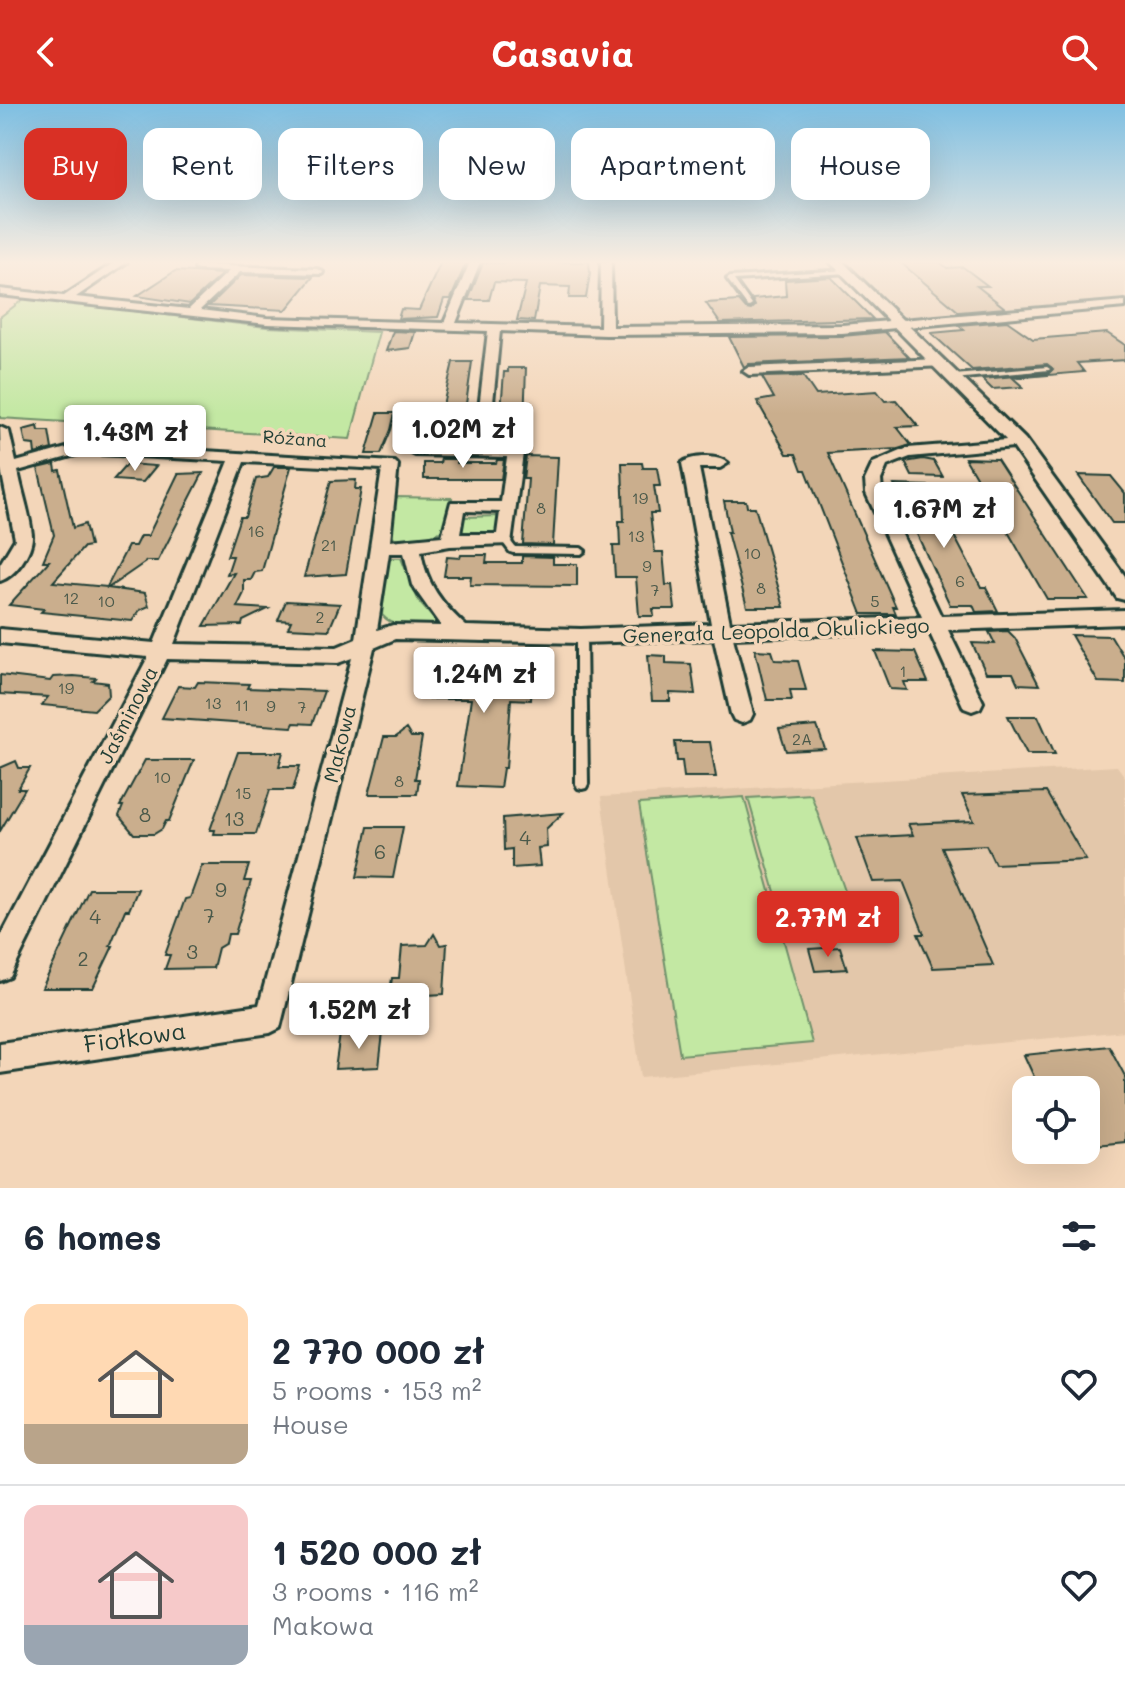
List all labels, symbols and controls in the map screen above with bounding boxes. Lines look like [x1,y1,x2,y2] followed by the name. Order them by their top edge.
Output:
[491,29,634,76] text: Casavia
[24,30,68,74] icon: back
[1057,30,1101,74] icon: search
[24,128,127,200] chip: Buy
[143,128,262,200] chip: Rent
[278,128,423,200] chip: Filters
[439,128,555,200] chip: New
[571,128,775,200] chip: Apartment
[791,128,930,200] chip: House
[380,402,546,470] pin: 1.02M zł
[52,405,218,473] pin: 1.43M zł
[410,411,516,445] text: 1.02M zł
[82,414,188,448] text: 1.43M zł
[262,424,328,452] street label: Różana
[861,482,1027,550] pin: 1.67M zł
[632,487,648,508] house number: 19
[892,491,996,525] text: 1.67M zł
[536,497,546,518] house number: 8
[248,520,264,541] house number: 16
[628,525,644,546] house number: 13
[321,534,337,555] house number: 21
[743,542,761,563] house number: 10
[642,555,652,576] house number: 9
[955,570,965,591] house number: 6
[756,577,766,598] house number: 8
[651,579,660,600] house number: 7
[63,587,79,608] house number: 12
[97,590,115,611] house number: 10
[870,590,880,611] house number: 5
[316,606,324,627] house number: 2
[622,612,930,648] street label: Generała Leopolda Okulickiego
[401,647,567,715] pin: 1.24M zł
[432,656,536,690] text: 1.24M zł
[899,660,907,681] house number: 1
[91,661,163,768] street label: Jaśminowa
[58,677,74,698] house number: 19
[205,692,221,713] house number: 13
[235,694,249,715] house number: 11
[266,695,276,716] house number: 9
[298,696,307,717] house number: 7
[317,702,361,785] street label: Makowa
[792,728,812,749] house number: 2A
[153,766,171,787] house number: 10
[394,770,404,791] house number: 8
[235,782,251,803] house number: 15
[139,801,151,827] house number: 8
[224,805,244,831] house number: 13
[519,824,531,850] house number: 4
[374,838,386,864] house number: 6
[215,876,227,902] house number: 9
[745,891,911,959] pin: 2.77M zł
[775,900,881,934] text: 2.77M zł
[203,902,215,928] house number: 7
[89,903,101,929] house number: 4
[186,938,198,964] house number: 3
[77,945,89,971] house number: 2
[276,983,442,1051] pin: 1.52M zł
[307,992,411,1026] text: 1.52M zł
[82,1014,188,1059] street label: Fiołkowa
[1012,1076,1100,1164] map controls
[1012,1076,1100,1164] button: locate
[24,1214,162,1259] text: 6 homes
[1057,1214,1101,1258] icon: filters
[272,1328,484,1373] text: 2 770 000 zł
[88,1336,184,1432] icon: home
[1057,1362,1101,1406] icon: heart
[272,1373,482,1407] text: 5 rooms · 153 m²
[272,1407,349,1441] text: House
[272,1529,482,1574] text: 1 520 000 zł
[88,1537,184,1633] icon: home
[1057,1563,1101,1607] icon: heart
[272,1574,479,1608] text: 3 rooms · 116 m²
[272,1608,375,1642] text: Makowa

